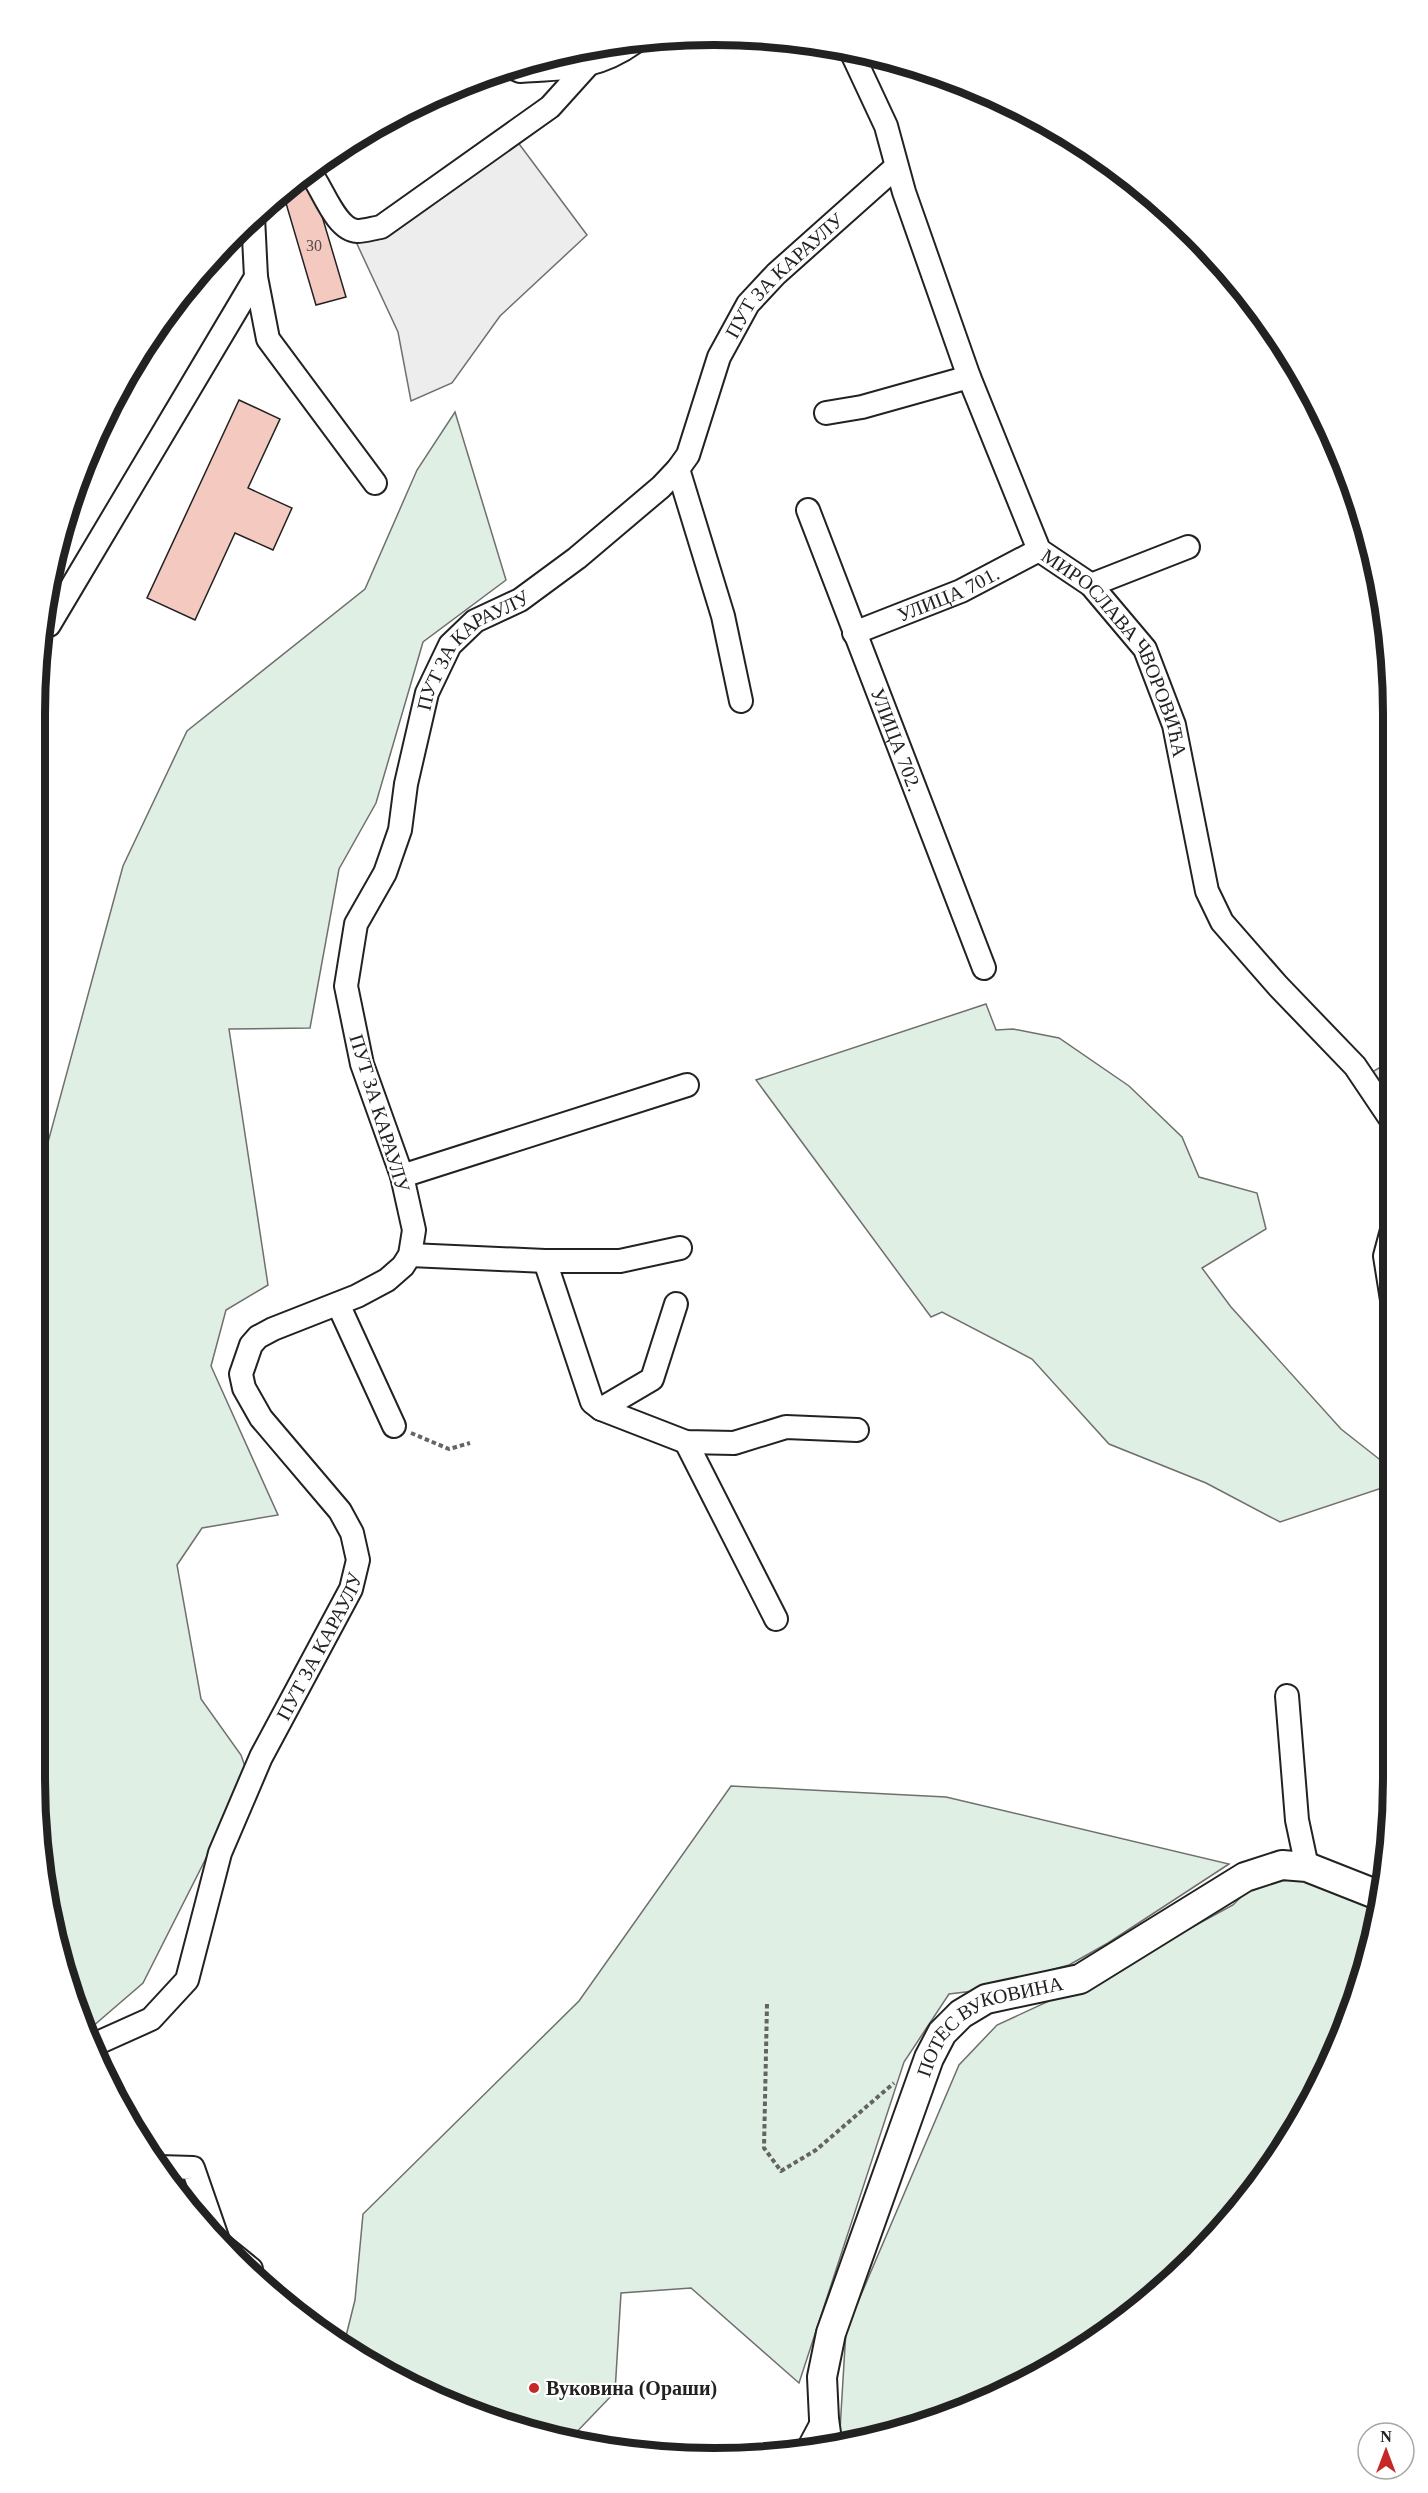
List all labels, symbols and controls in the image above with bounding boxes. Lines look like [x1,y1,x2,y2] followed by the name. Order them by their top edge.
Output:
[721,208,848,342] street label: ПУТ ЗА КАРАУЛУ
[306,237,322,254] house number: 30
[1038,544,1191,759] street label: МИРОСЛАВА ЧВОРОВИЋА
[894,562,1003,626] street label: УЛИЦА 701.
[412,585,535,712] street label: ПУТ ЗА КАРАУЛУ
[866,685,926,794] street label: УЛИЦА 702.
[346,1031,415,1195] street label: ПУТ ЗА КАРАУЛУ
[272,1569,366,1724] street label: ПУТ ЗА КАРАУЛУ
[912,1972,1066,2080] street label: ПОТЕС ВУКОВИНА
[546,2377,717,2400] place label: Вуковина (Ораши)
[527,2381,541,2395] marker: Вуковина (Ораши)
[1356,2421,1416,2481] north arrow
[1380,2428,1392,2445] text: N

